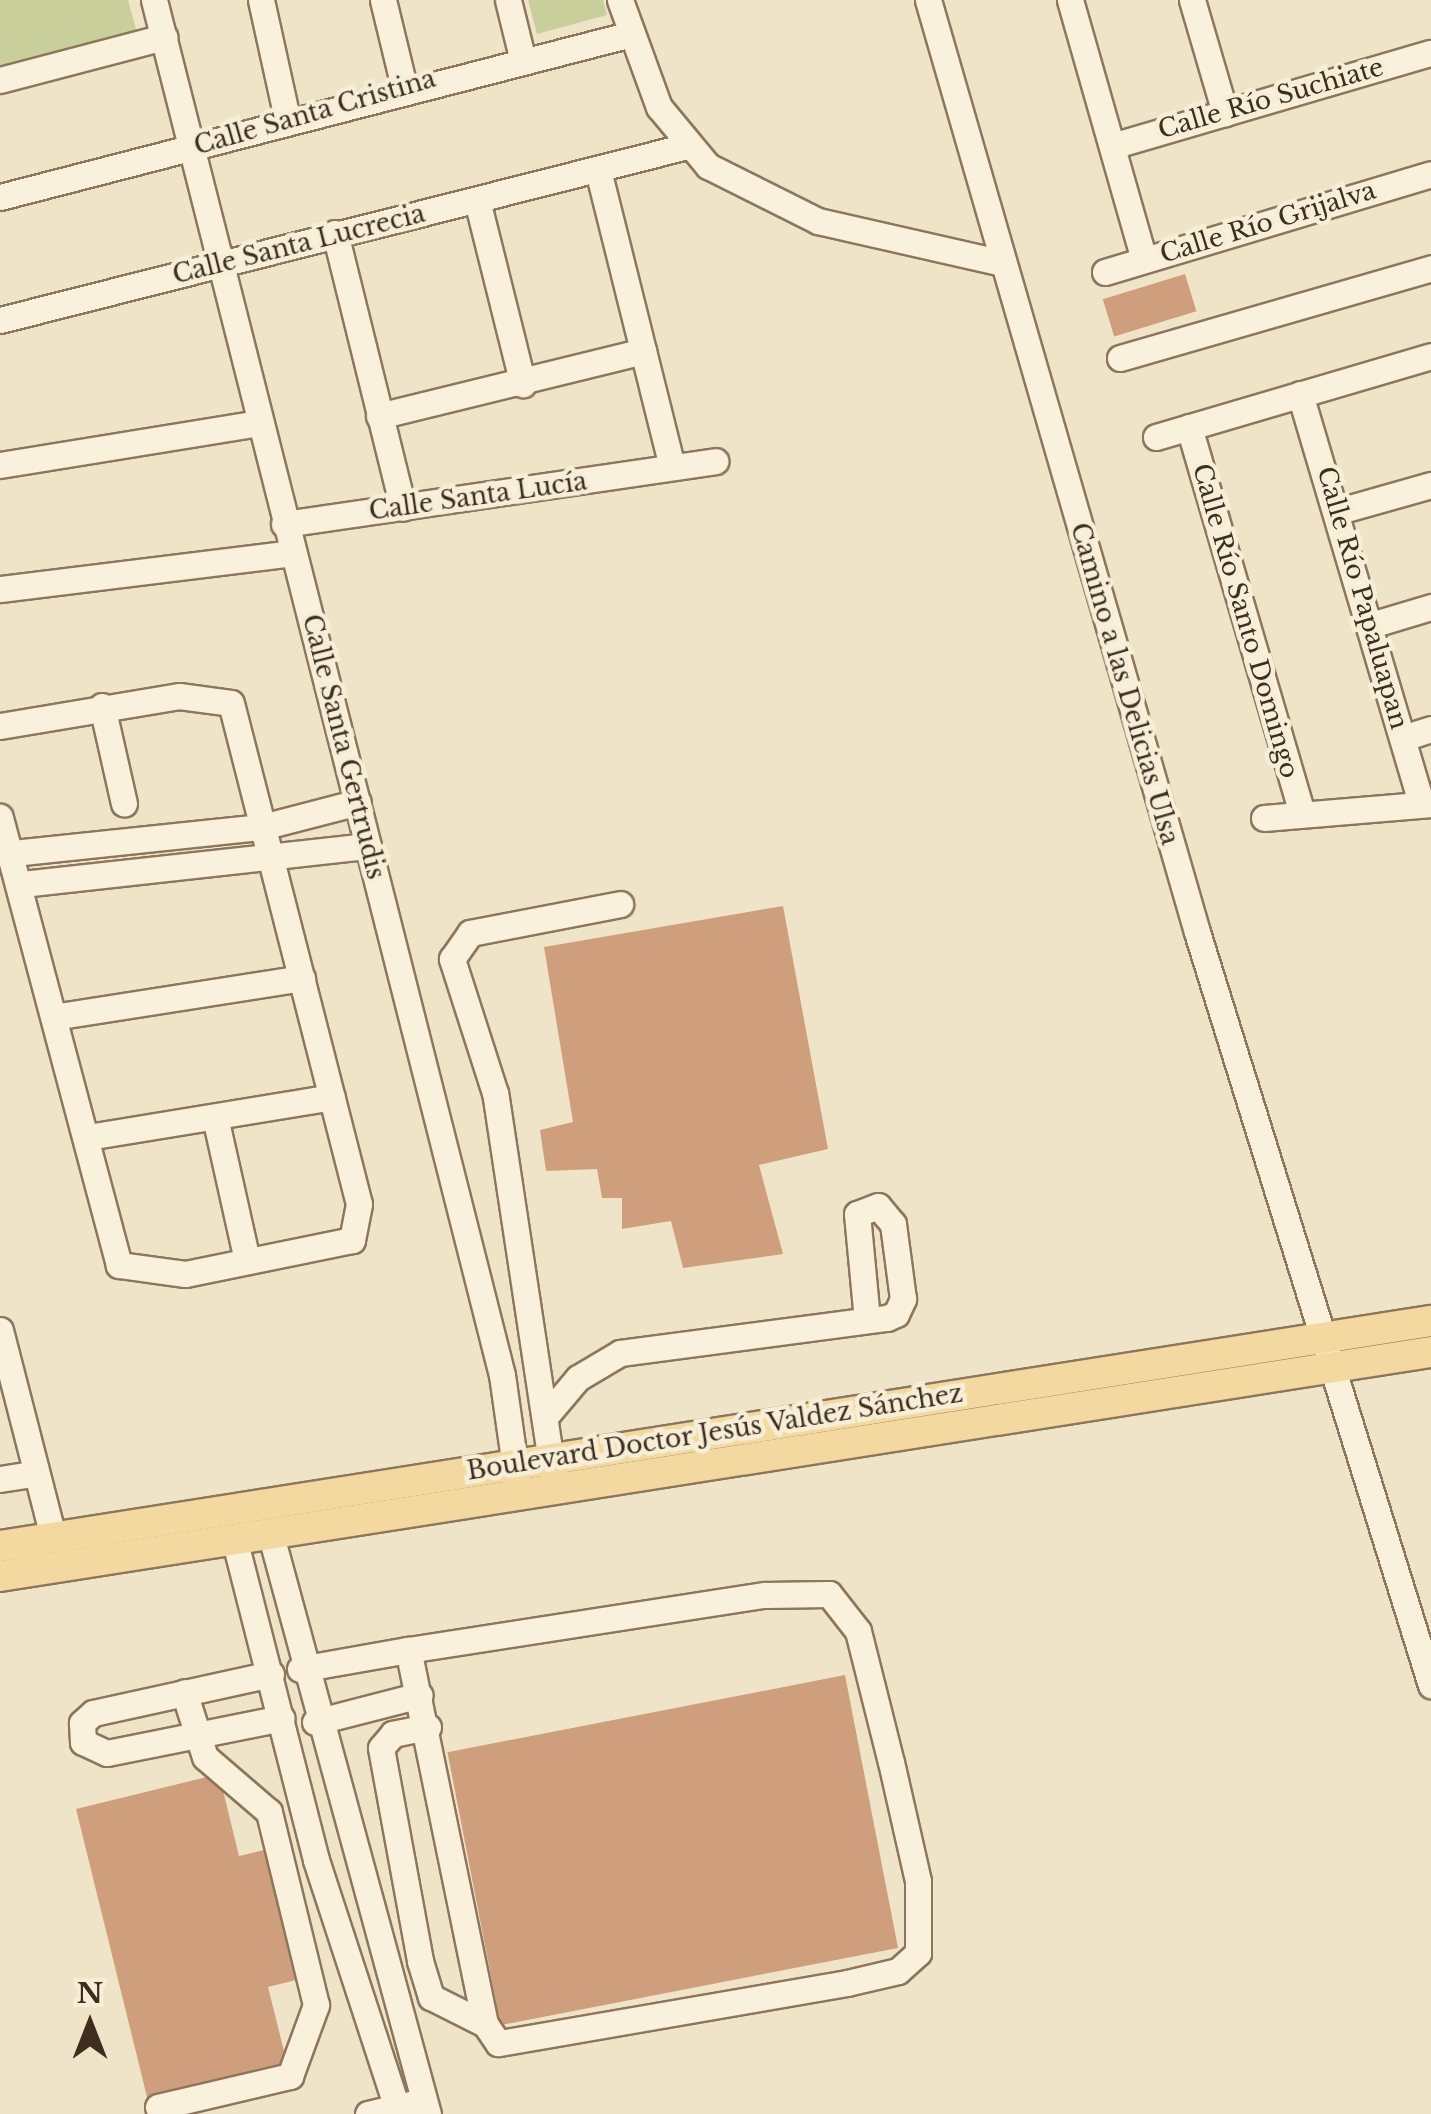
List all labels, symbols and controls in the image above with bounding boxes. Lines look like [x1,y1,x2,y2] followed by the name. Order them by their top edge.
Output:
[1155,52,1387,146] street label: Calle Río Suchiate
[191,64,439,162] street label: Calle Santa Cristina
[1157,176,1379,270] street label: Calle Río Grijalva
[170,199,428,291] street label: Calle Santa Lucrecia
[1186,460,1304,782] street label: Calle Río Santo Domingo
[1310,463,1414,733] street label: Calle Río Papaluapan
[367,467,589,527] street label: Calle Santa Lucía
[1064,519,1184,849] street label: Camino a las Delicias Ulsa
[296,611,390,883] street label: Calle Santa Gertrudis
[464,1379,966,1487] street label: Boulevard Doctor Jesús Valdez Sánchez
[40,1974,140,2074] north arrow
[77,1976,103,2011] text: N

